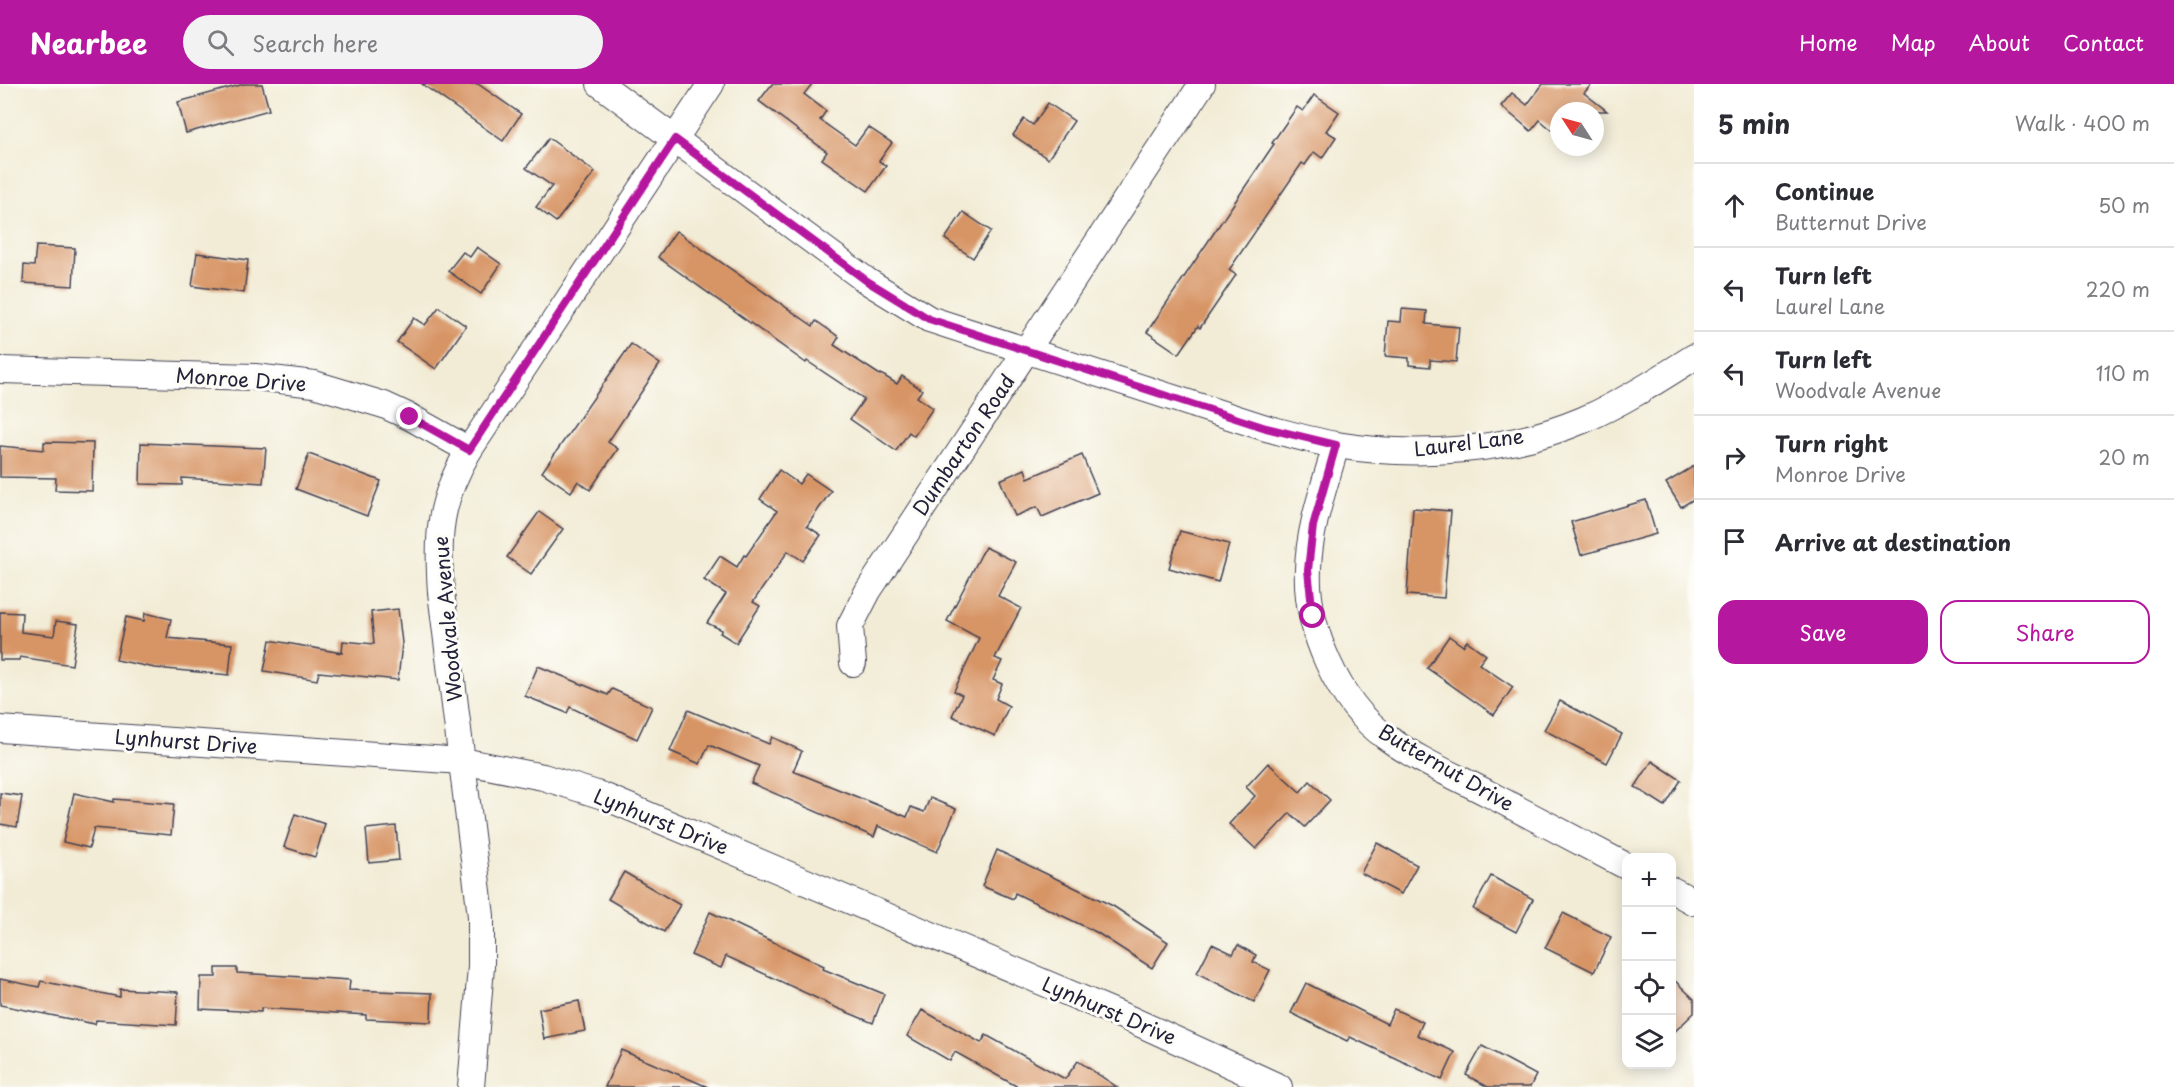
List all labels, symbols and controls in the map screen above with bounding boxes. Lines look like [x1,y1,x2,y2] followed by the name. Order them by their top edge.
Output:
[183,15,603,69] search box
[30,21,147,64] text: Nearbee
[204,26,237,59] icon: search
[252,26,378,59] text: Search here
[1799,26,1858,58] text: Home
[1891,26,1936,58] text: Map
[1969,26,2030,58] text: About
[2063,26,2144,58] text: Contact
[1550,102,1604,156] north arrow
[1718,104,1790,143] text: 5 min
[2015,108,2150,138] text: Walk · 400 m
[1775,174,1874,207] text: Continue
[1718,189,1751,222] icon: ahead
[2098,190,2150,220] text: 50 m
[1775,207,1927,237] text: Butternut Drive
[1775,258,1872,291] text: Turn left
[1718,273,1751,306] icon: left
[2086,274,2150,304] text: 220 m
[1775,291,1885,321] text: Laurel Lane
[1775,342,1872,375] text: Turn left
[1718,357,1751,390] icon: left
[2096,358,2150,388] text: 110 m
[175,359,307,399] street label: Monroe Drive
[905,368,1022,521] street label: Dumbarton Road
[1775,375,1941,405] text: Woodvale Avenue
[396,403,422,429] route end
[1412,420,1525,464] street label: Laurel Lane
[1775,426,1888,459] text: Turn right
[1718,441,1751,474] icon: right
[2098,442,2150,472] text: 20 m
[1775,459,1906,489] text: Monroe Drive
[1718,525,1751,558] icon: arrive
[1775,525,2011,558] text: Arrive at destination
[425,535,469,703] street label: Woodvale Avenue
[1718,600,1928,664] button: Save
[1940,600,2150,664] button: Share
[1299,602,1325,628] route start
[1373,716,1520,818] street label: Butternut Drive
[114,721,258,761] street label: Lynhurst Drive
[589,780,733,862] street label: Lynhurst Drive
[1622,853,1676,1069] map controls
[1622,853,1676,907] button: +
[1622,907,1676,961] button: −
[1622,961,1676,1015] button: locate
[1038,968,1181,1052] street label: Lynhurst Drive
[1622,1015,1676,1069] button: layers

